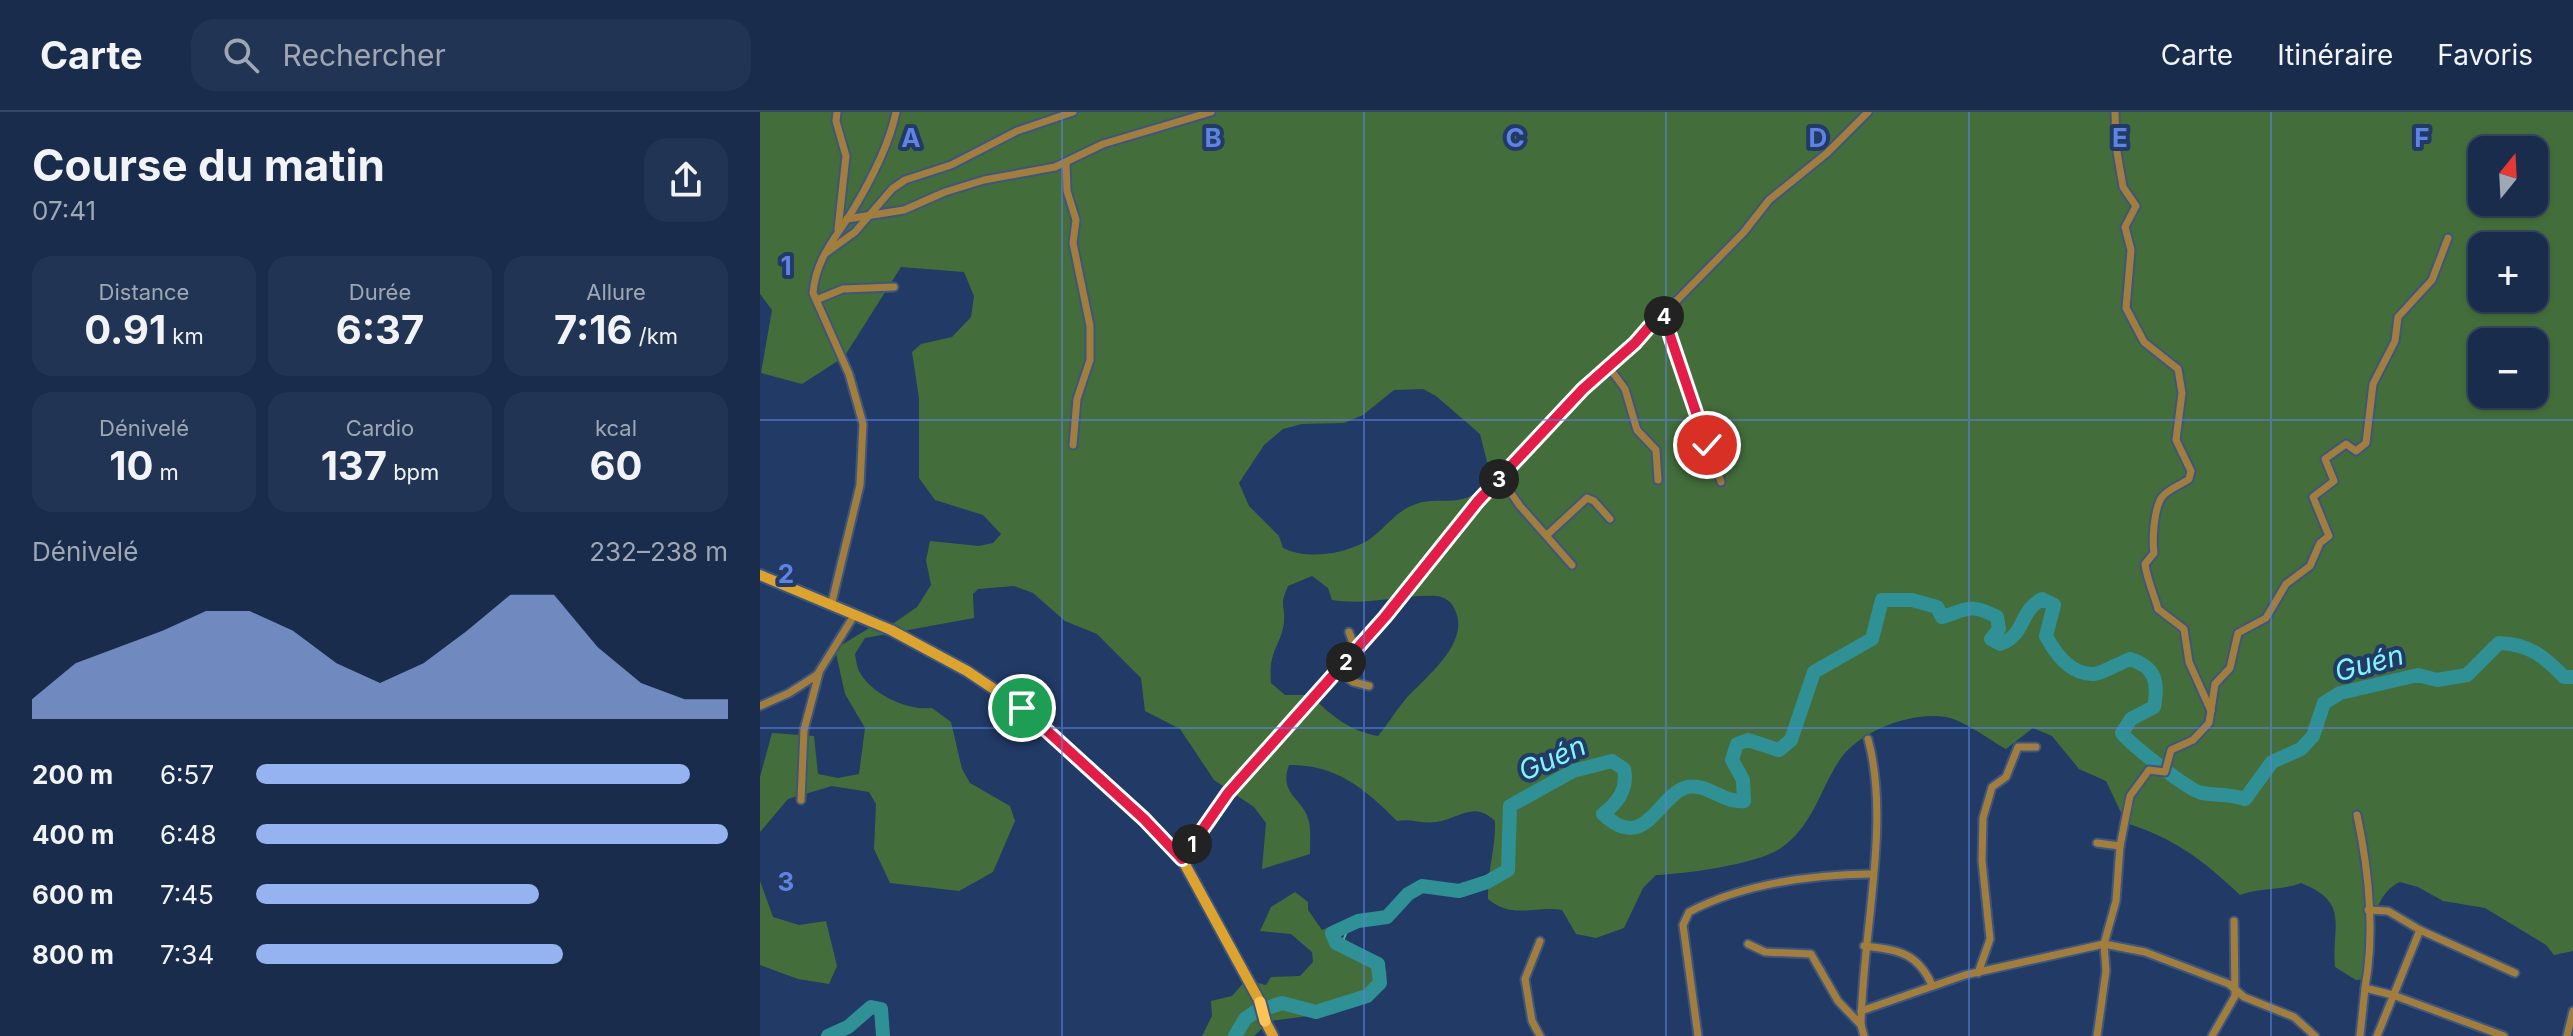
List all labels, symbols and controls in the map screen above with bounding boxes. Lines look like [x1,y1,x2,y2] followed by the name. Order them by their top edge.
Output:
[191,19,751,91] search box
[40,32,143,78] text: Carte
[219,33,263,77] icon: search
[283,37,446,73] text: Rechercher
[2161,38,2233,72] text: Carte
[2277,38,2393,72] text: Itinéraire
[2437,38,2533,72] text: Favoris
[901,122,921,153] text: A
[1204,122,1222,153] text: B
[1505,122,1525,153] text: C
[1809,122,1827,153] text: D
[2112,122,2128,153] text: E
[2414,122,2430,153] text: F
[2468,136,2548,216] north arrow
[2468,136,2548,408] map controls
[32,138,385,192] text: Course du matin
[644,138,728,222] button: share
[32,195,96,226] text: 07:41
[2468,232,2548,312] button: +
[780,250,792,281] text: 1
[99,279,189,305] text: Distance
[349,279,411,305] text: Durée
[586,279,646,305] text: Allure
[1644,296,1684,336] pin: 4
[1657,303,1671,329] text: 4
[84,305,166,354] text: 0.91
[336,305,424,354] text: 6:37
[554,305,633,354] text: 7:16
[166,323,204,349] text: km
[633,323,678,349] text: /km
[2468,328,2548,408] button: −
[1673,411,1741,479] pin
[99,415,189,441] text: Dénivelé
[346,415,414,441] text: Cardio
[595,415,637,441] text: kcal
[1685,423,1729,467] icon: check
[109,441,153,490] text: 10
[321,441,387,490] text: 137
[590,441,642,490] text: 60
[153,459,179,485] text: m
[387,459,439,485] text: bpm
[1479,459,1519,499] pin: 3
[1492,466,1506,492] text: 3
[32,536,138,567] text: Dénivelé
[589,536,728,567] text: 232–238 m
[778,558,794,589] text: 2
[2331,638,2407,688] water label: Guén
[1326,642,1366,682] pin: 2
[1339,649,1353,675] text: 2
[988,674,1056,742] pin
[1000,686,1044,730] icon: arrive
[1513,728,1591,788] water label: Guén
[32,759,113,790] text: 200 m
[160,759,214,790] text: 6:57
[32,819,115,850] text: 400 m
[160,819,217,850] text: 6:48
[1172,824,1212,864] pin: 1
[1187,831,1197,857] text: 1
[778,866,794,897] text: 3
[32,879,114,910] text: 600 m
[160,879,214,910] text: 7:45
[32,939,114,970] text: 800 m
[160,939,214,970] text: 7:34

